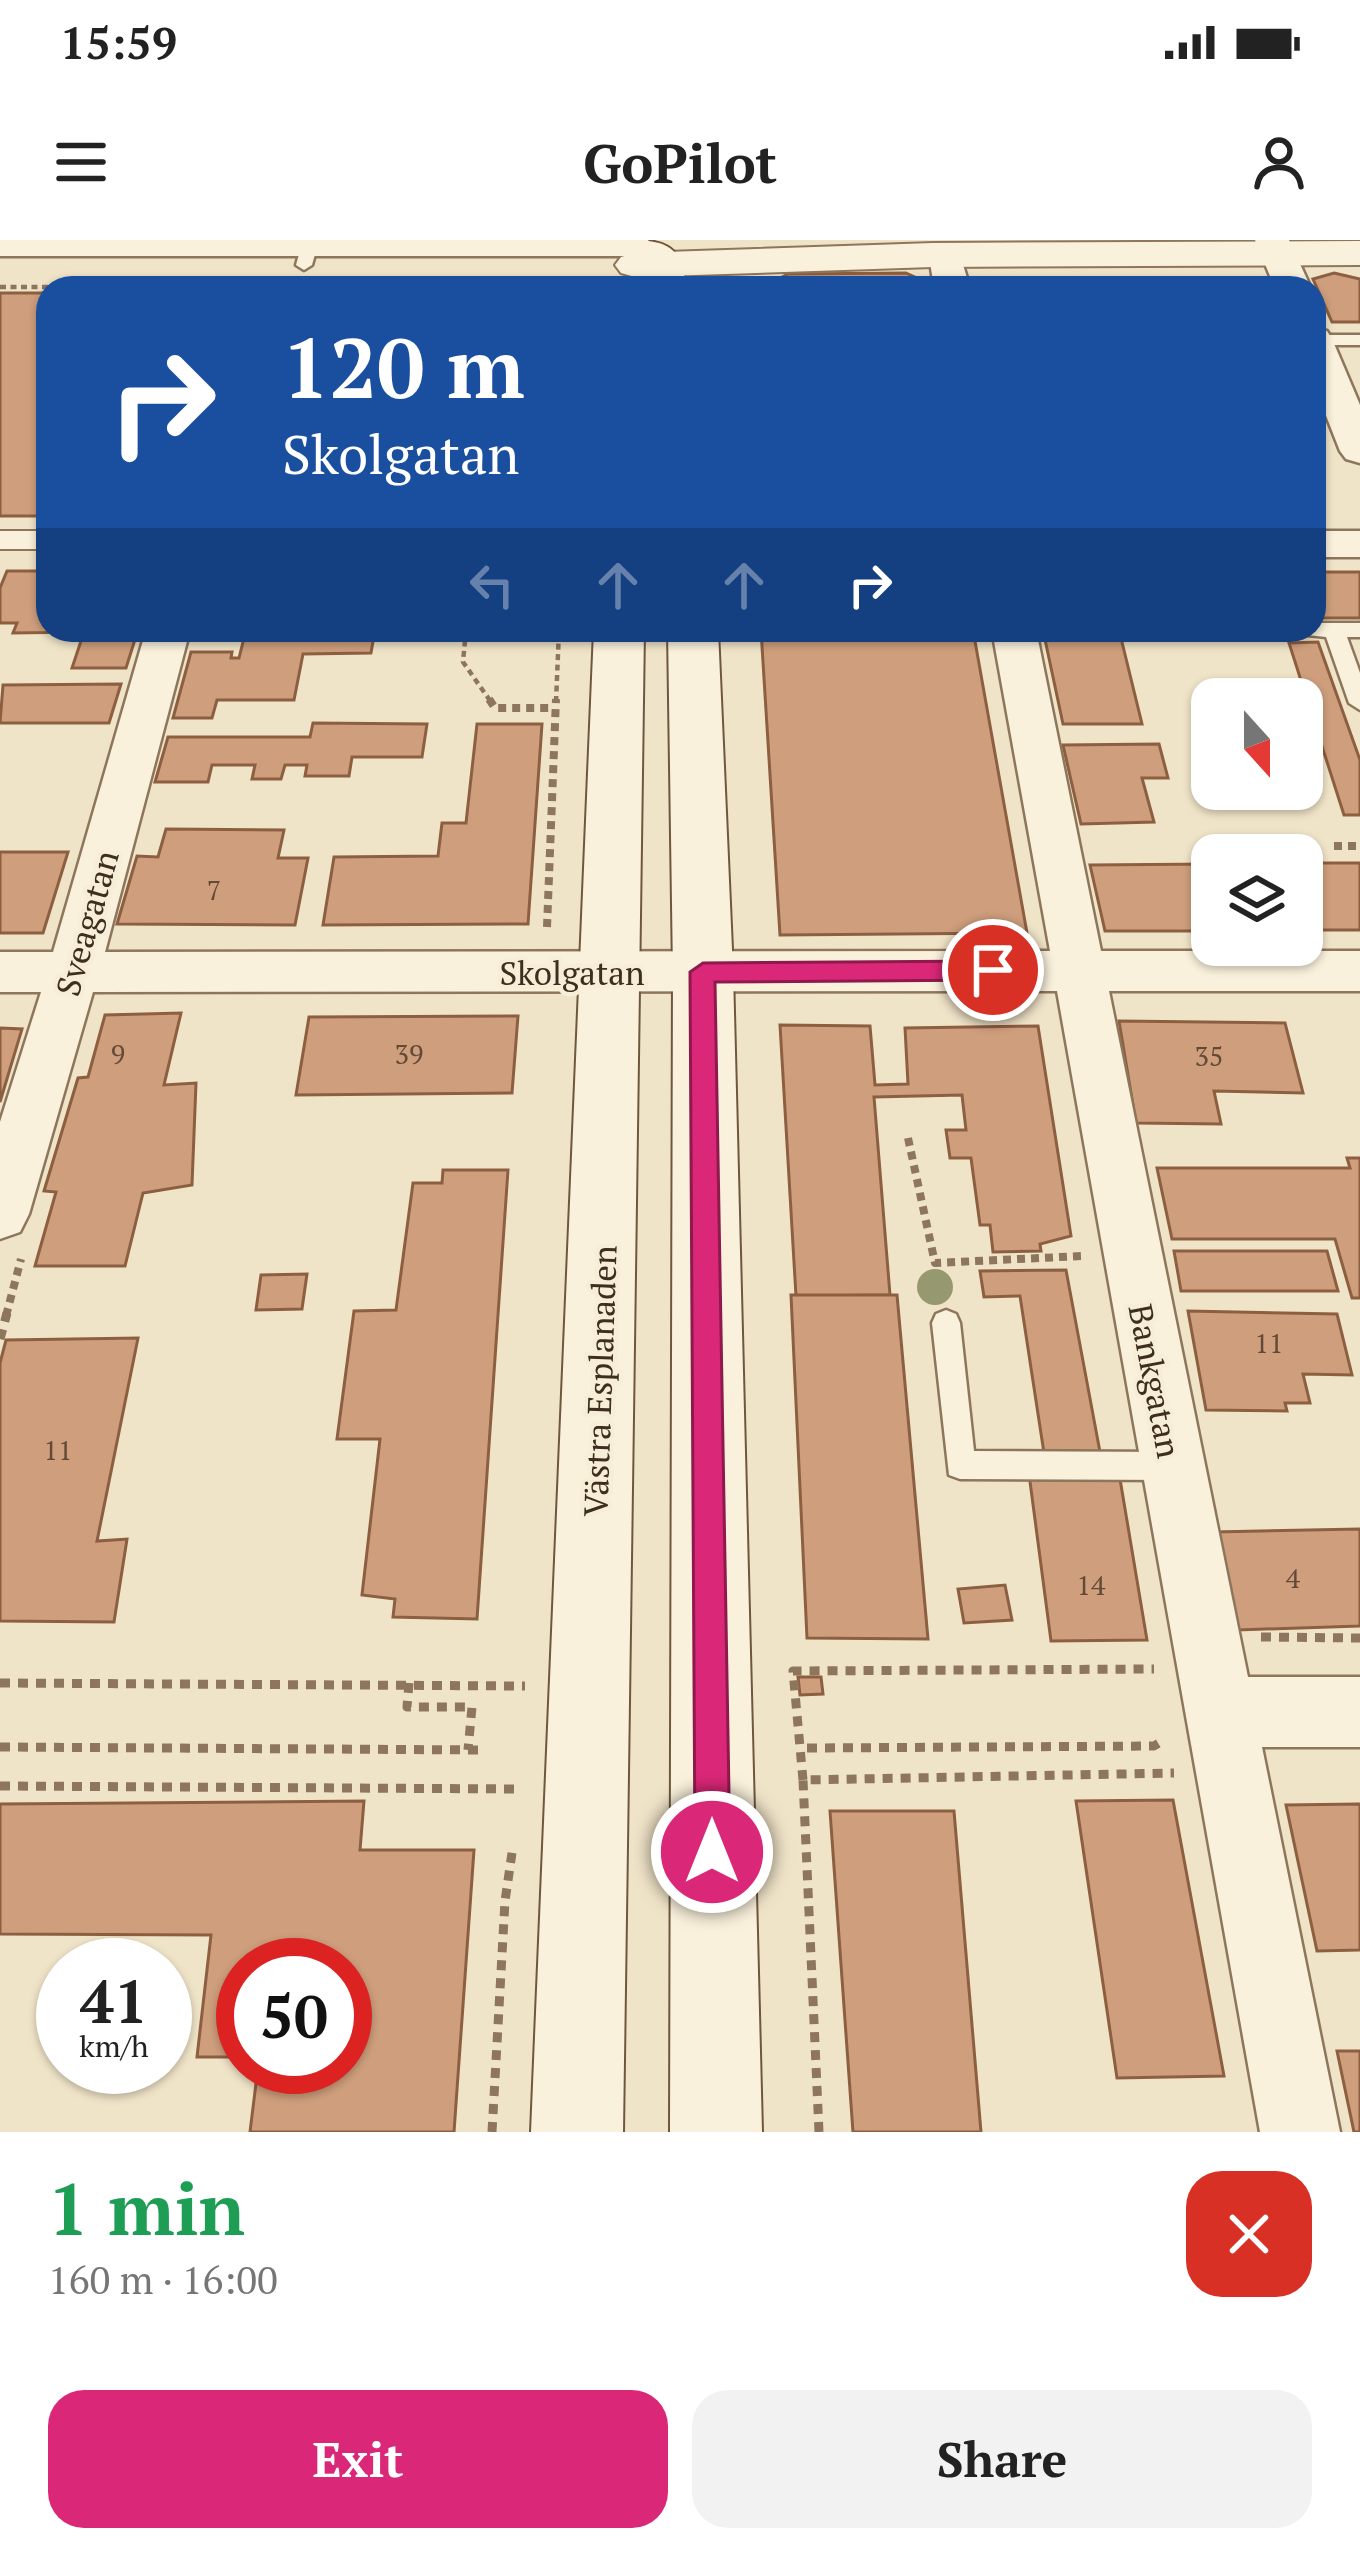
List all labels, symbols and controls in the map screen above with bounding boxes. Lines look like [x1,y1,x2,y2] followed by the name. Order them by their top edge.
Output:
[60,12,177,72] text: 15:59
[583,127,777,198] text: GoPilot
[48,129,114,195] icon: menu
[1246,129,1312,195] icon: person
[282,311,525,422] text: 120 m
[84,324,240,480] icon: right
[282,418,519,489] text: Skolgatan
[459,552,525,618] icon: left
[585,552,651,618] icon: ahead
[711,552,777,618] icon: ahead
[837,552,903,618] icon: right
[1191,678,1323,810] north arrow
[1191,678,1323,966] map controls
[1191,834,1323,966] button: layers
[45,845,128,1001] street label: Sveagatan
[207,872,221,908] house number: 7
[942,919,1044,1021] pin
[960,937,1026,1003] icon: arrive
[499,951,645,994] street label: Skolgatan
[111,1036,125,1072] house number: 9
[395,1036,423,1072] house number: 39
[1195,1038,1223,1074] house number: 35
[573,1244,626,1517] street label: Västra Esplanaden
[1120,1300,1192,1462] street label: Bankgatan
[1255,1325,1283,1361] house number: 11
[44,1432,72,1468] house number: 11
[1286,1560,1301,1596] house number: 4
[1077,1567,1106,1603] house number: 14
[649,1789,775,1915] position arrow
[216,1938,372,2094] speed limit sign: 50
[80,1961,148,2040] text: 41
[79,2026,149,2066] text: km/h
[48,2160,245,2256] text: 1 min
[1186,2171,1312,2297] button: close
[48,2253,278,2305] text: 160 m · 16:00
[48,2390,668,2528] button: Exit
[692,2390,1312,2528] button: Share

